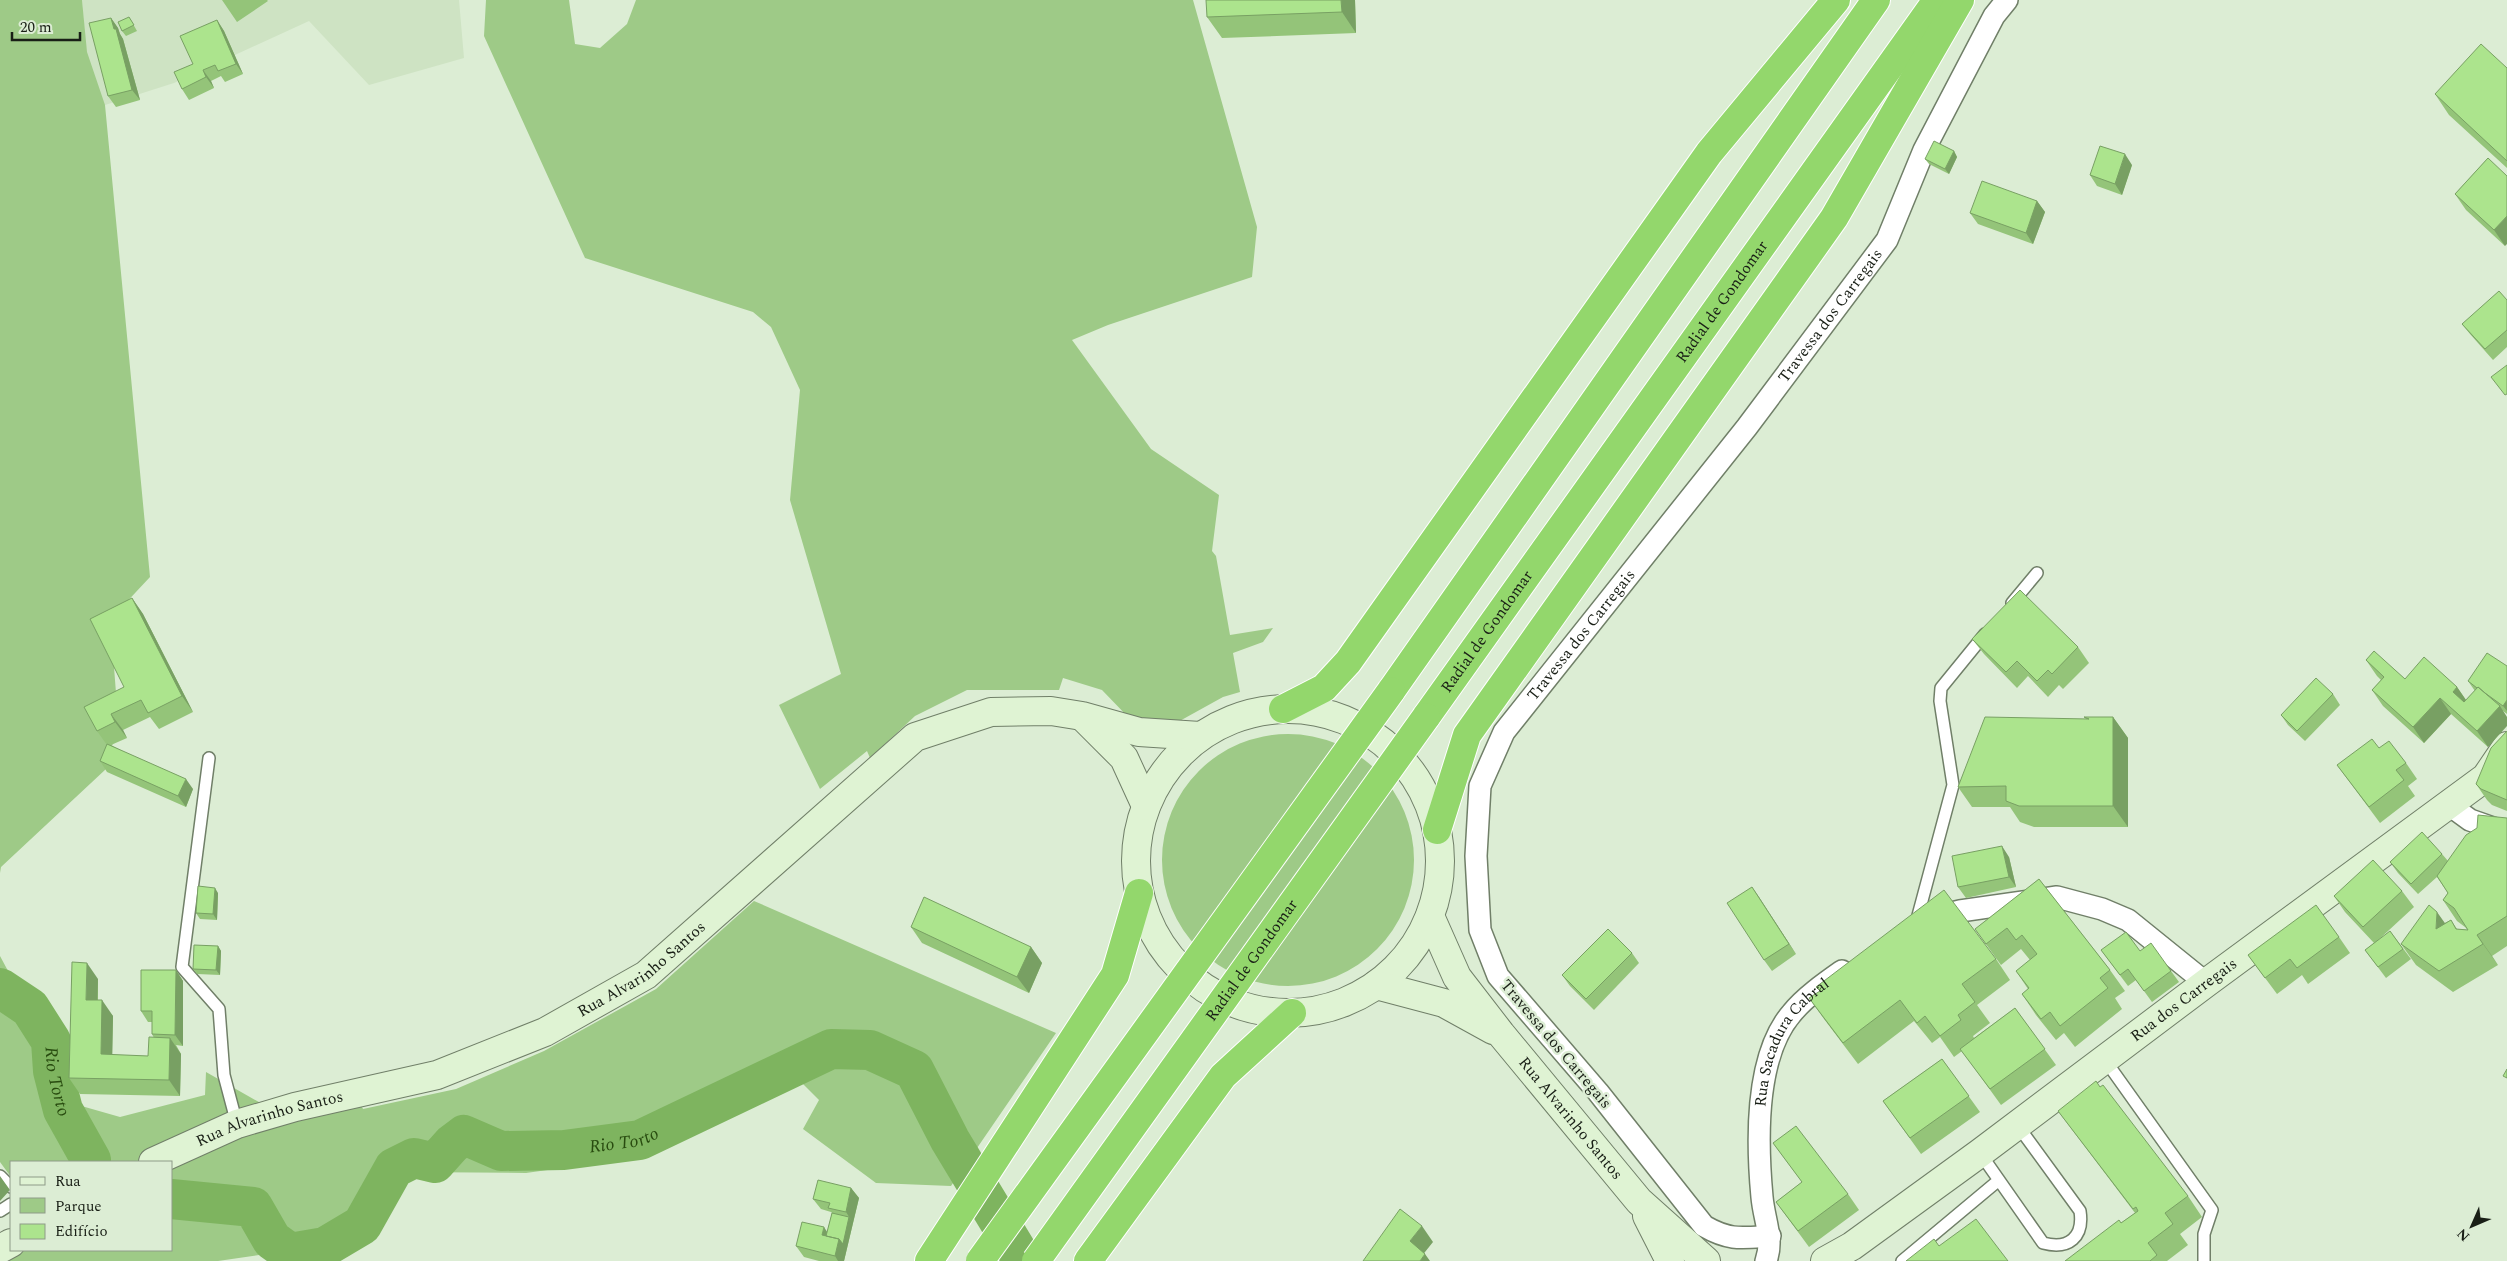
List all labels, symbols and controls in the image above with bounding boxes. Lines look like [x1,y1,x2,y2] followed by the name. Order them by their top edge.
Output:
[12,10,80,42] scale bar
[20,16,52,39] text: 20 m
[1670,235,1774,368] street label: Radial de Gondomar
[1772,243,1889,388] street label: Travessa dos Carregais
[1521,564,1641,706] street label: Travessa dos Carregais
[1435,565,1539,698] street label: Radial de Gondomar
[1199,894,1304,1026] street label: Radial de Gondomar
[573,915,711,1023] street label: Rua Alvarinho Santos
[2125,952,2242,1048] street label: Rua dos Carregais
[1748,972,1834,1108] street label: Rua Sacadura Cabral
[1495,974,1617,1114] street label: Travessa dos Carregais
[38,1046,78,1122] water label: Rio Torto
[1513,1051,1629,1185] street label: Rua Alvarinho Santos
[192,1085,345,1153] street label: Rua Alvarinho Santos
[587,1120,663,1160] water label: Rio Torto
[10,1161,172,1251] legend
[55,1170,81,1193] text: Rua
[55,1195,102,1218] text: Parque
[2447,1201,2497,1251] north arrow
[55,1220,108,1243] text: Edifício
[2452,1223,2475,1246] text: N

